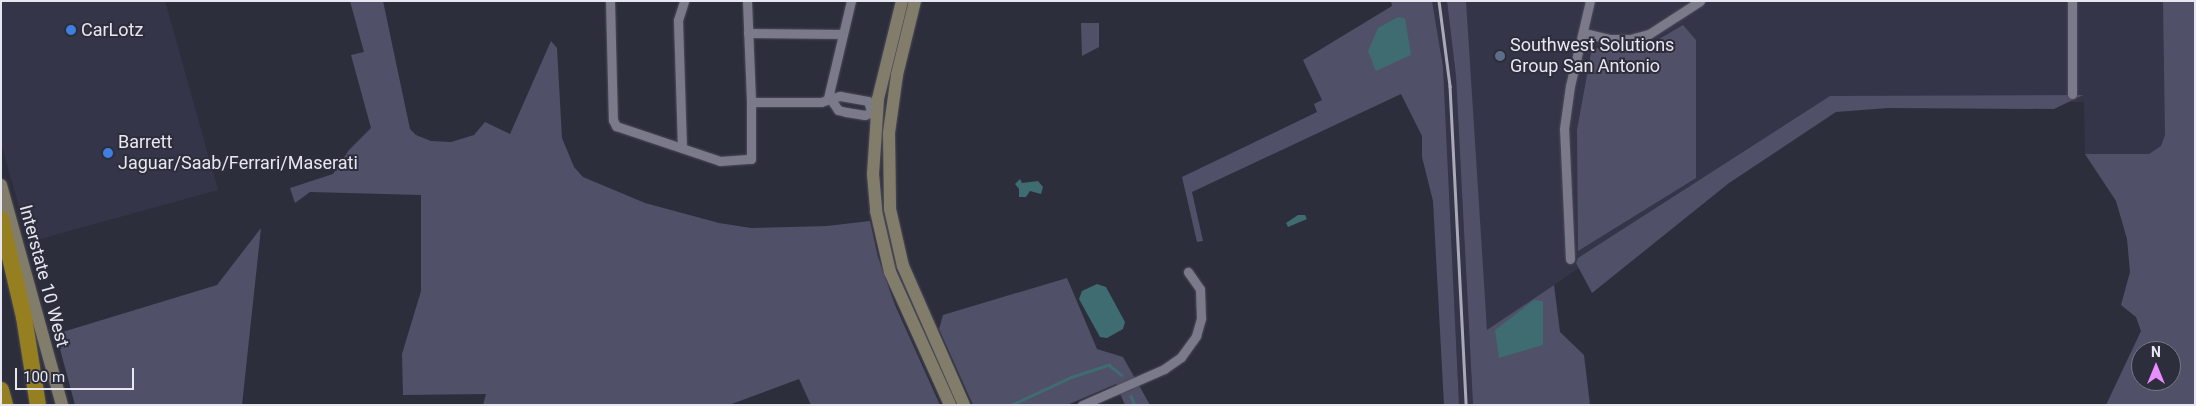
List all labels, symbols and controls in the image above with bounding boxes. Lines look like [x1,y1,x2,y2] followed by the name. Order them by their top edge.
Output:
[81,19,143,41] place label: CarLotz
[65,24,77,36] marker: CarLotz
[1510,35,1674,78] place label: Southwest Solutions Group San Antonio
[1494,50,1506,62] marker: Southwest Solutions Group San Antonio
[118,132,358,174] place label: Barrett Jaguar/Saab/Ferrari/Maserati
[102,147,114,159] marker: Barrett Jaguar/Saab/Ferrari/Maserati
[15,203,73,349] street label: Interstate 10 West
[2131,341,2181,391] north arrow
[2151,344,2161,360] text: N
[18,358,136,390] scale bar
[23,368,65,386] text: 100 m

